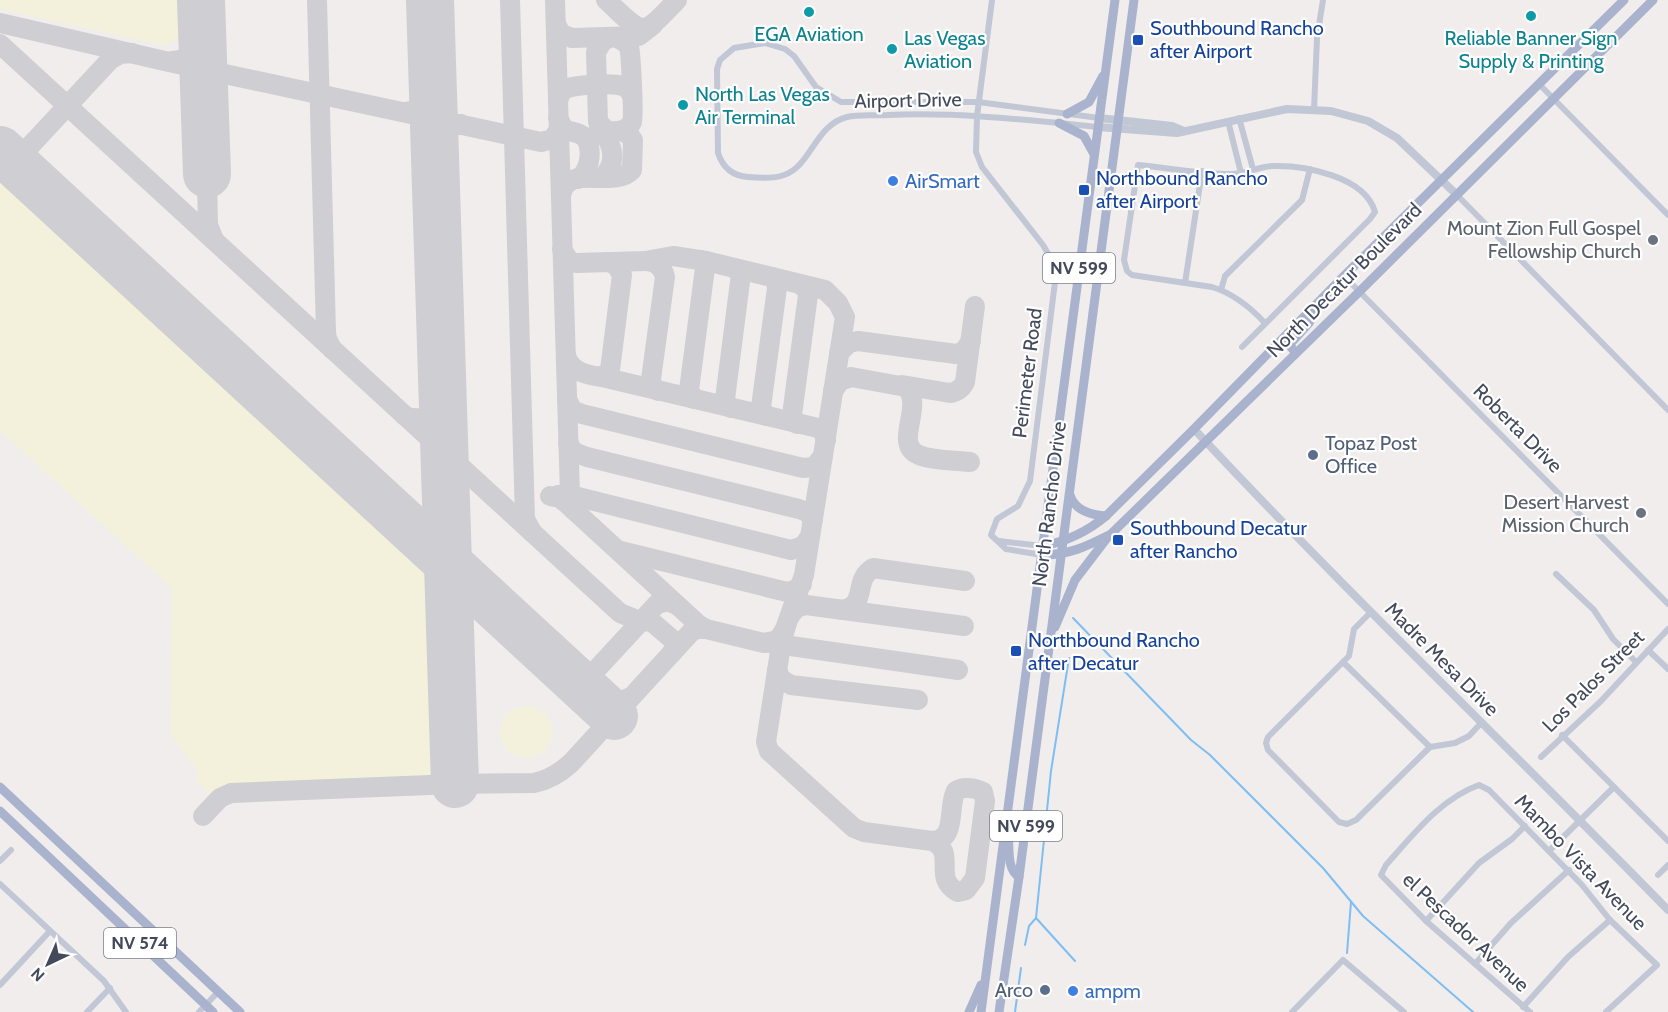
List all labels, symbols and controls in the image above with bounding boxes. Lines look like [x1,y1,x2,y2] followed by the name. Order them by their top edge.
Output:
[802,5,816,19] marker: EGA Aviation
[1524,9,1538,23] marker: Reliable Banner Sign Supply & Printing
[1150,16,1324,63] place label: Southbound Rancho after Airport
[754,22,864,46] place label: EGA Aviation
[904,26,985,73] place label: Las Vegas Aviation
[1445,26,1617,73] place label: Reliable Banner Sign Supply & Printing
[1131,33,1145,47] marker: Southbound Rancho after Airport
[885,42,899,56] marker: Las Vegas Aviation
[695,82,830,129] place label: North Las Vegas Air Terminal
[854,87,962,113] street label: Airport Drive
[676,98,690,112] marker: North Las Vegas Air Terminal
[1096,166,1268,213] place label: Northbound Rancho after Airport
[905,169,980,193] place label: AirSmart
[886,174,900,188] marker: AirSmart
[1077,183,1091,197] marker: Northbound Rancho after Airport
[1262,198,1426,362] street label: North Decatur Boulevard
[1447,216,1641,263] place label: Mount Zion Full Gospel Fellowship Church
[1646,233,1660,247] marker: Mount Zion Full Gospel Fellowship Church
[1043,253,1115,283] road number: NV 599
[1007,307,1047,439] street label: Perimeter Road
[1468,378,1568,478] street label: Roberta Drive
[1027,420,1071,588] street label: North Rancho Drive
[1325,431,1417,478] place label: Topaz Post Office
[1306,448,1320,462] marker: Topaz Post Office
[1502,490,1629,537] place label: Desert Harvest Mission Church
[1634,506,1648,520] marker: Desert Harvest Mission Church
[1130,516,1307,563] place label: Southbound Decatur after Rancho
[1111,533,1125,547] marker: Southbound Decatur after Rancho
[1380,597,1504,721] street label: Madre Mesa Drive
[1537,625,1649,737] street label: Los Palos Street
[1028,628,1200,675] place label: Northbound Rancho after Decatur
[1009,644,1023,658] marker: Northbound Rancho after Decatur
[1510,789,1652,935] street label: Mambo Vista Avenue
[990,811,1062,841] road number: NV 599
[1398,867,1534,997] street label: el Pescador Avenue
[104,928,176,958] road number: NV 574
[18,934,78,994] north arrow
[27,964,49,985] text: N
[995,978,1033,1002] place label: Arco
[1085,979,1141,1003] place label: ampm
[1038,983,1052,997] marker: Arco
[1066,984,1080,998] marker: ampm

